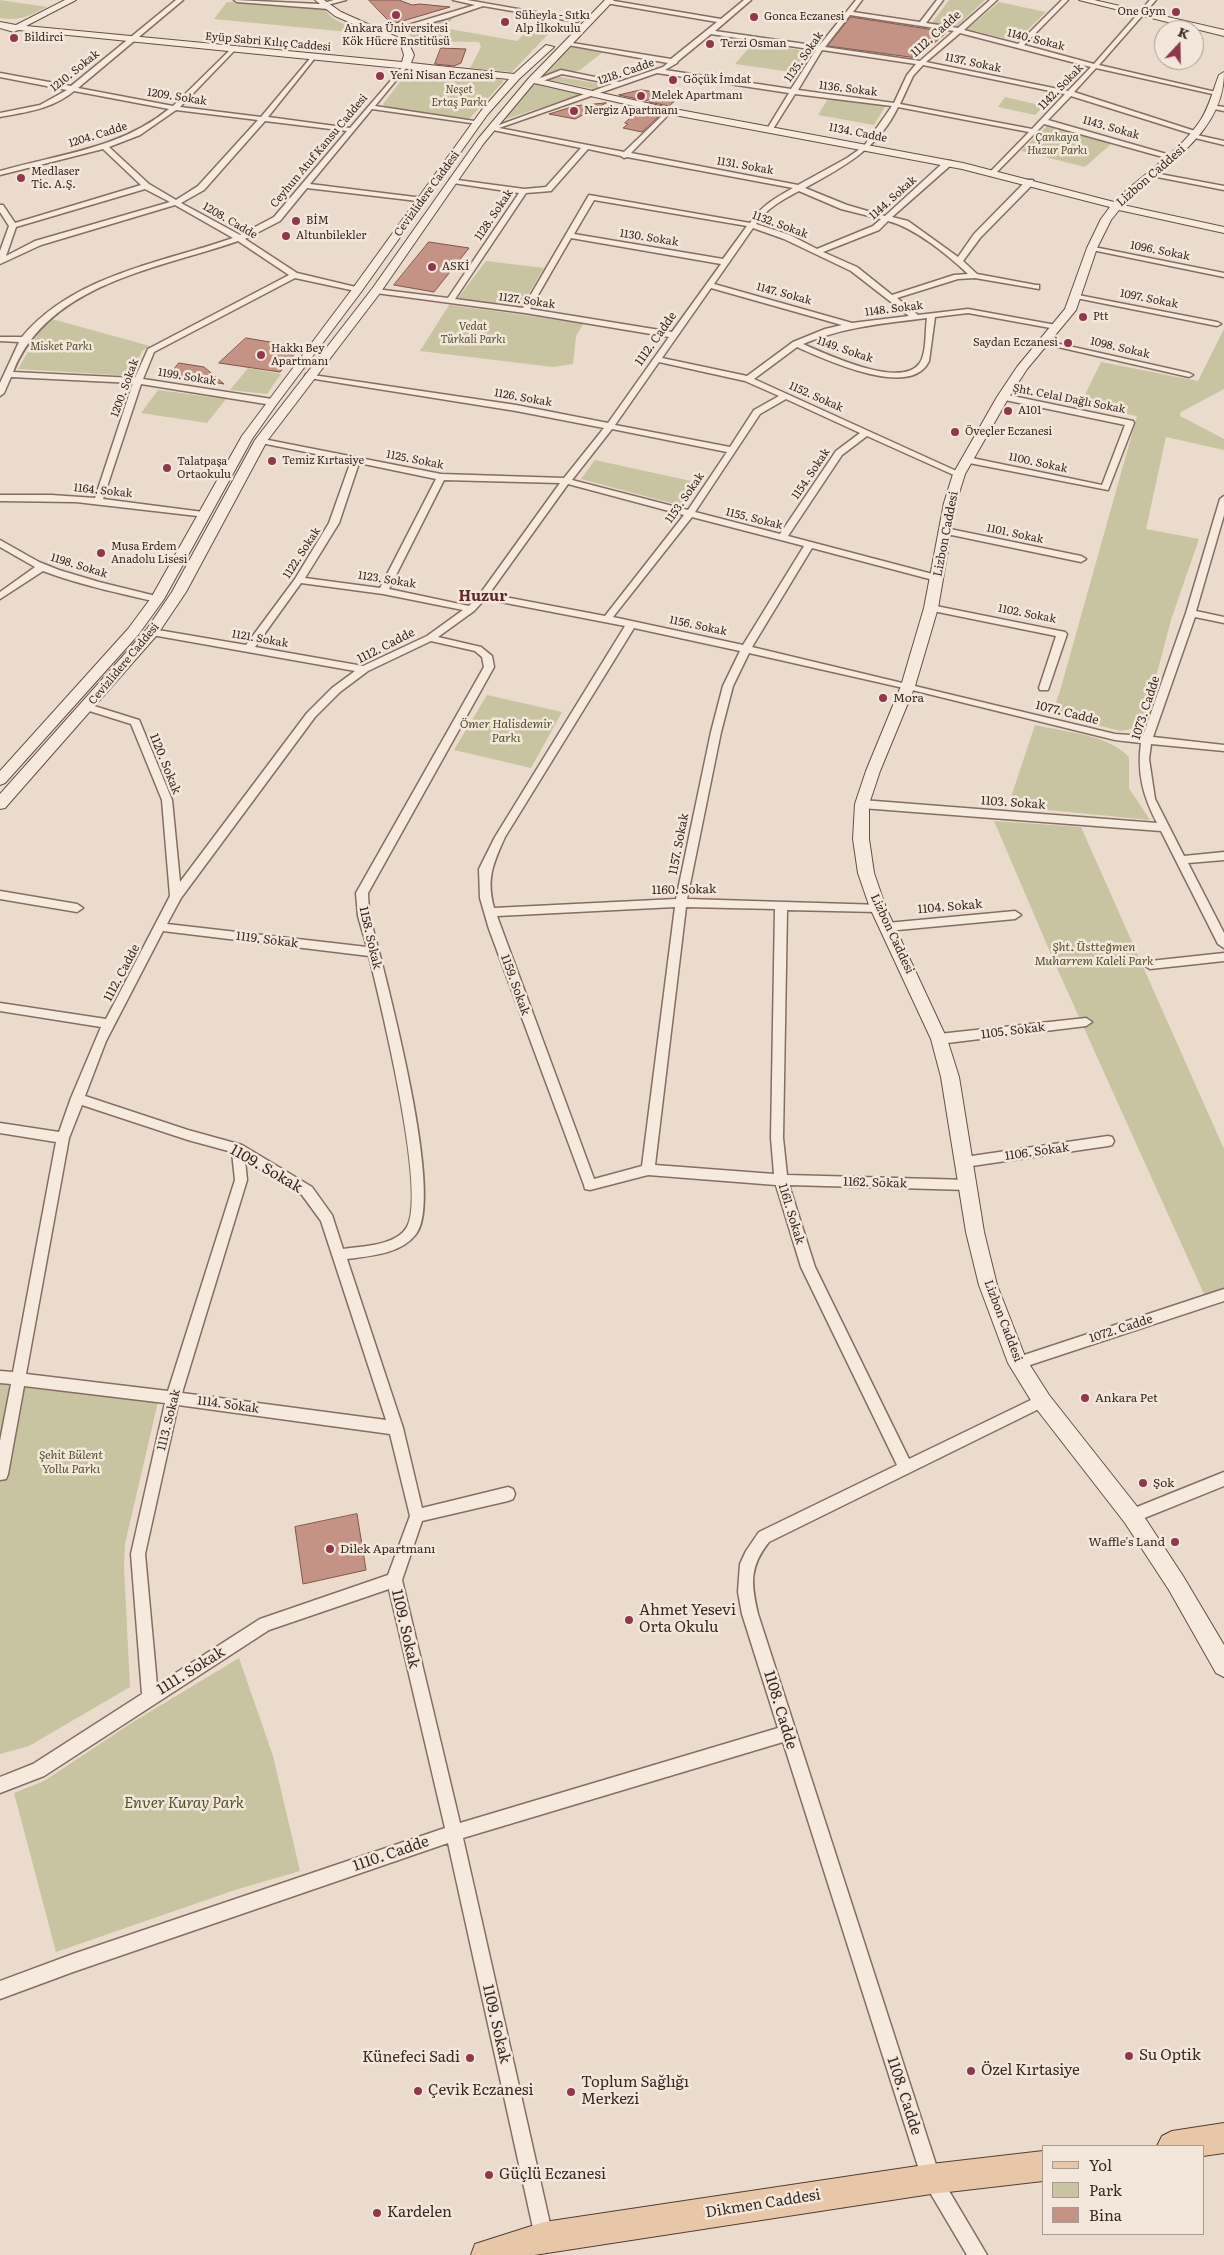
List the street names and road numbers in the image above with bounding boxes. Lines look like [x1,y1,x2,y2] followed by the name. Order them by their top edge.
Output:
[908,8,964,60] street label: 1112. Cadde
[1006,26,1066,54] street label: 1140. Sokak
[782,29,826,85] street label: 1135. Sokak
[204,30,332,54] street label: Eyüp Sabri Kılıç Caddesi
[48,47,102,95] street label: 1210. Sokak
[944,51,1002,75] street label: 1137. Sokak
[596,56,656,88] street label: 1218. Cadde
[1036,61,1086,113] street label: 1142. Sokak
[818,79,878,99] street label: 1136. Sokak
[146,86,208,108] street label: 1209. Sokak
[268,92,370,210] street label: Ceyhun Atuf Kansu Caddesi
[1081,114,1141,142] street label: 1143. Sokak
[67,120,129,150] street label: 1204. Cadde
[828,121,888,145] street label: 1134. Cadde
[1114,142,1188,210] street label: Lizbon Caddesi
[392,149,462,239] street label: Cevizlidere Caddesi
[716,155,774,177] street label: 1131. Sokak
[867,173,919,223] street label: 1144. Sokak
[472,187,516,243] street label: 1128. Sokak
[200,200,260,242] street label: 1208. Cadde
[750,209,810,241] street label: 1132. Sokak
[619,227,679,249] street label: 1130. Sokak
[1129,239,1191,263] street label: 1096. Sokak
[755,280,813,308] street label: 1147. Sokak
[1119,287,1179,311] street label: 1097. Sokak
[498,291,556,311] street label: 1127. Sokak
[864,299,924,319] street label: 1148. Sokak
[632,309,680,369] street label: 1112. Cadde
[815,334,875,366] street label: 1149. Sokak
[1089,335,1151,361] street label: 1098. Sokak
[108,357,142,419] street label: 1200. Sokak
[157,366,217,388] street label: 1199. Sokak
[787,379,845,415] street label: 1152. Sokak
[1011,382,1127,416] street label: Şht. Celal Dağlı Sokak
[493,386,553,410] street label: 1126. Sokak
[789,446,833,502] street label: 1154. Sokak
[385,448,445,472] street label: 1125. Sokak
[1007,450,1069,476] street label: 1100. Sokak
[663,470,707,526] street label: 1153. Sokak
[73,481,133,501] street label: 1164. Sokak
[931,490,961,578] street label: Lizbon Caddesi
[724,506,784,532] street label: 1155. Sokak
[985,522,1045,546] street label: 1101. Sokak
[281,525,323,581] street label: 1122. Sokak
[49,551,109,581] street label: 1198. Sokak
[357,569,417,591] street label: 1123. Sokak
[997,602,1057,626] street label: 1102. Sokak
[668,613,728,639] street label: 1156. Sokak
[86,621,162,707] street label: Cevizlidere Caddesi
[355,625,417,667] street label: 1112. Cadde
[231,628,289,650] street label: 1121. Sokak
[1129,674,1163,742] street label: 1073. Cadde
[1034,698,1100,728] street label: 1077. Cadde
[146,731,184,797] street label: 1120. Sokak
[980,794,1046,812] street label: 1103. Sokak
[666,812,692,876] street label: 1157. Sokak
[652,882,716,898] street label: 1160. Sokak
[867,892,917,976] street label: Lizbon Caddesi
[917,897,983,917] street label: 1104. Sokak
[356,905,384,971] street label: 1158. Sokak
[235,929,299,951] street label: 1119. Sokak
[101,942,143,1004] street label: 1112. Cadde
[497,953,533,1017] street label: 1159. Sokak
[980,1020,1046,1042] street label: 1105. Sokak
[1004,1140,1070,1164] street label: 1106. Sokak
[227,1141,305,1197] street label: 1109. Sokak
[843,1175,907,1191] street label: 1162. Sokak
[775,1182,807,1246] street label: 1161. Sokak
[981,1278,1025,1364] street label: Lizbon Caddesi
[1088,1312,1154,1346] street label: 1072. Cadde
[154,1388,184,1452] street label: 1113. Sokak
[196,1394,260,1416] street label: 1114. Sokak
[387,1588,423,1670] street label: 1109. Sokak
[154,1643,228,1699] street label: 1111. Sokak
[760,1668,800,1752] street label: 1108. Cadde
[351,1833,431,1875] street label: 1110. Cadde
[478,1983,514,2065] street label: 1109. Sokak
[883,2055,925,2137] street label: 1108. Cadde
[704,2186,822,2222] street label: Dikmen Caddesi

